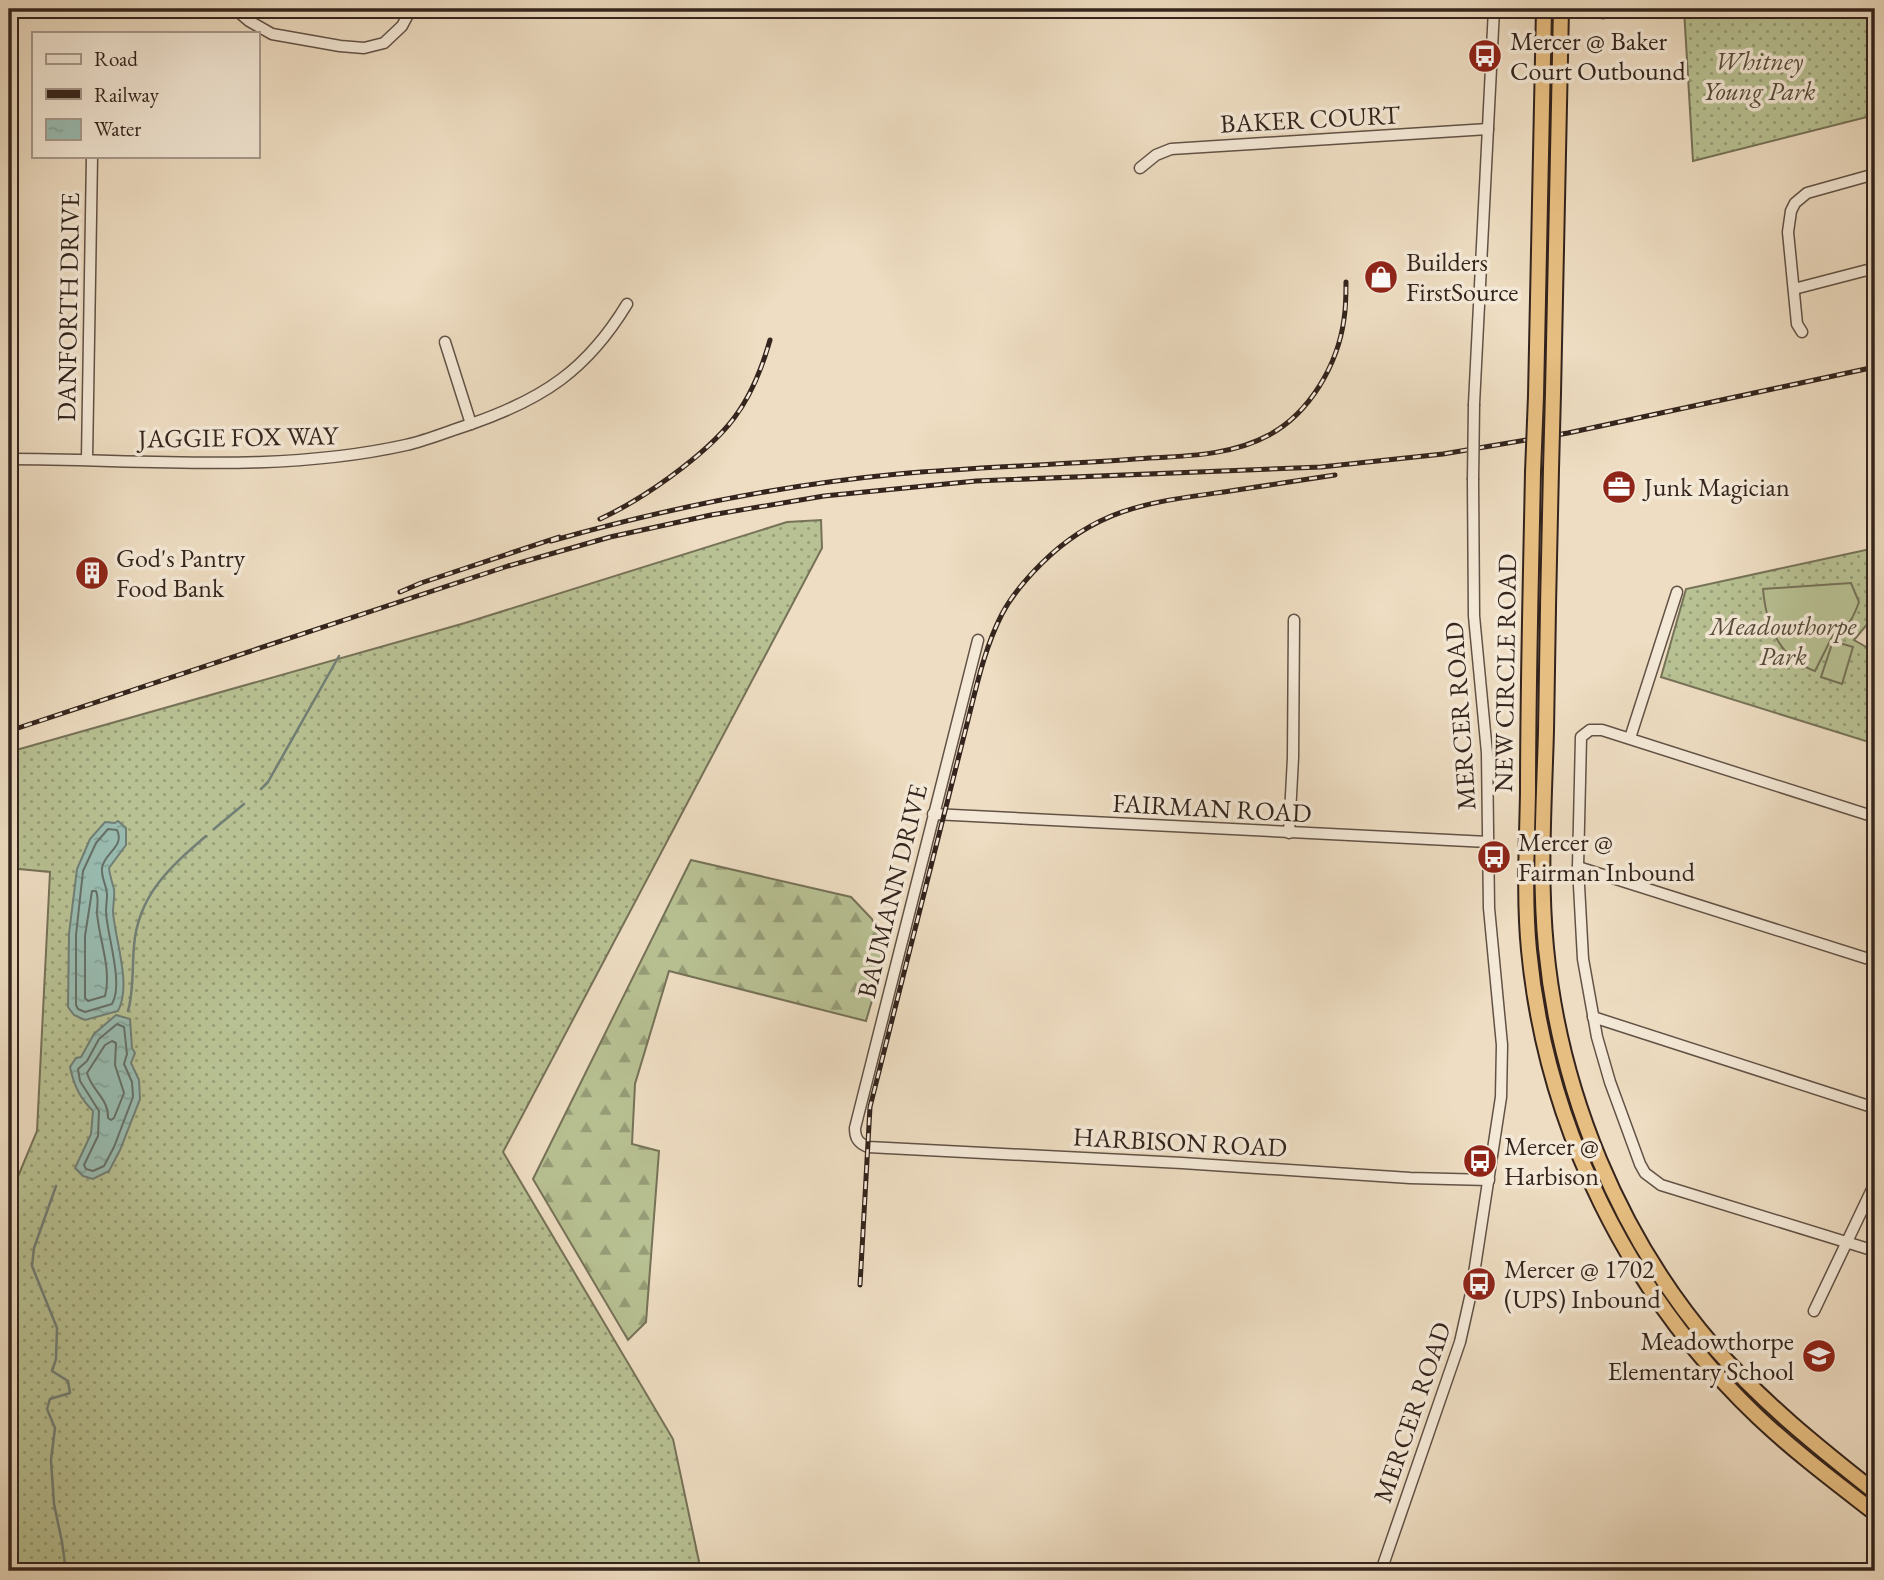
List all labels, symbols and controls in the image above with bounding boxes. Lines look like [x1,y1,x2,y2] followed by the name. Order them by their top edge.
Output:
[1510,24,1686,88] place label: Mercer @ Baker Court Outbound
[32,32,259,158] legend
[1466,37,1504,75] bus stop icon: Mercer @ Baker Court Outbound
[1702,44,1816,108] park label: Whitney Young Park
[94,45,138,72] text: Road
[94,81,160,108] text: Railway
[1219,97,1401,141] street label: BAKER COURT
[94,115,141,142] text: Water
[49,192,87,422] street label: DANFORTH DRIVE
[1406,245,1518,309] place label: Builders FirstSource
[1362,258,1400,296] shop icon: Builders FirstSource
[136,418,340,456] street label: JAGGIE FOX WAY
[1600,468,1638,506] office icon: Junk Magician
[1642,470,1790,504] place label: Junk Magician
[116,541,246,605] place label: God's Pantry Food Bank
[1486,553,1524,793] street label: NEW CIRCLE ROAD
[73,554,111,592] building icon: God's Pantry Food Bank
[1708,609,1857,673] park label: Meadowthorpe Park
[1436,621,1484,811] street label: MERCER ROAD
[849,780,935,1002] street label: BAUMANN DRIVE
[1112,786,1312,830] street label: FAIRMAN ROAD
[1518,825,1696,889] place label: Mercer @ Fairman Inbound
[1475,838,1513,876] bus stop icon: Mercer @ Fairman Inbound
[1072,1119,1288,1165] street label: HARBISON ROAD
[1504,1129,1599,1193] place label: Mercer @ Harbison
[1461,1142,1499,1180] bus stop icon: Mercer @ Harbison
[1504,1252,1661,1316] place label: Mercer @ 1702 (UPS) Inbound
[1460,1265,1498,1303] bus stop icon: Mercer @ 1702 (UPS) Inbound
[1365,1317,1459,1507] street label: MERCER ROAD
[1607,1324,1794,1388] place label: Meadowthorpe Elementary School
[1800,1337,1838,1375] school or university icon: Meadowthorpe Elementary School

